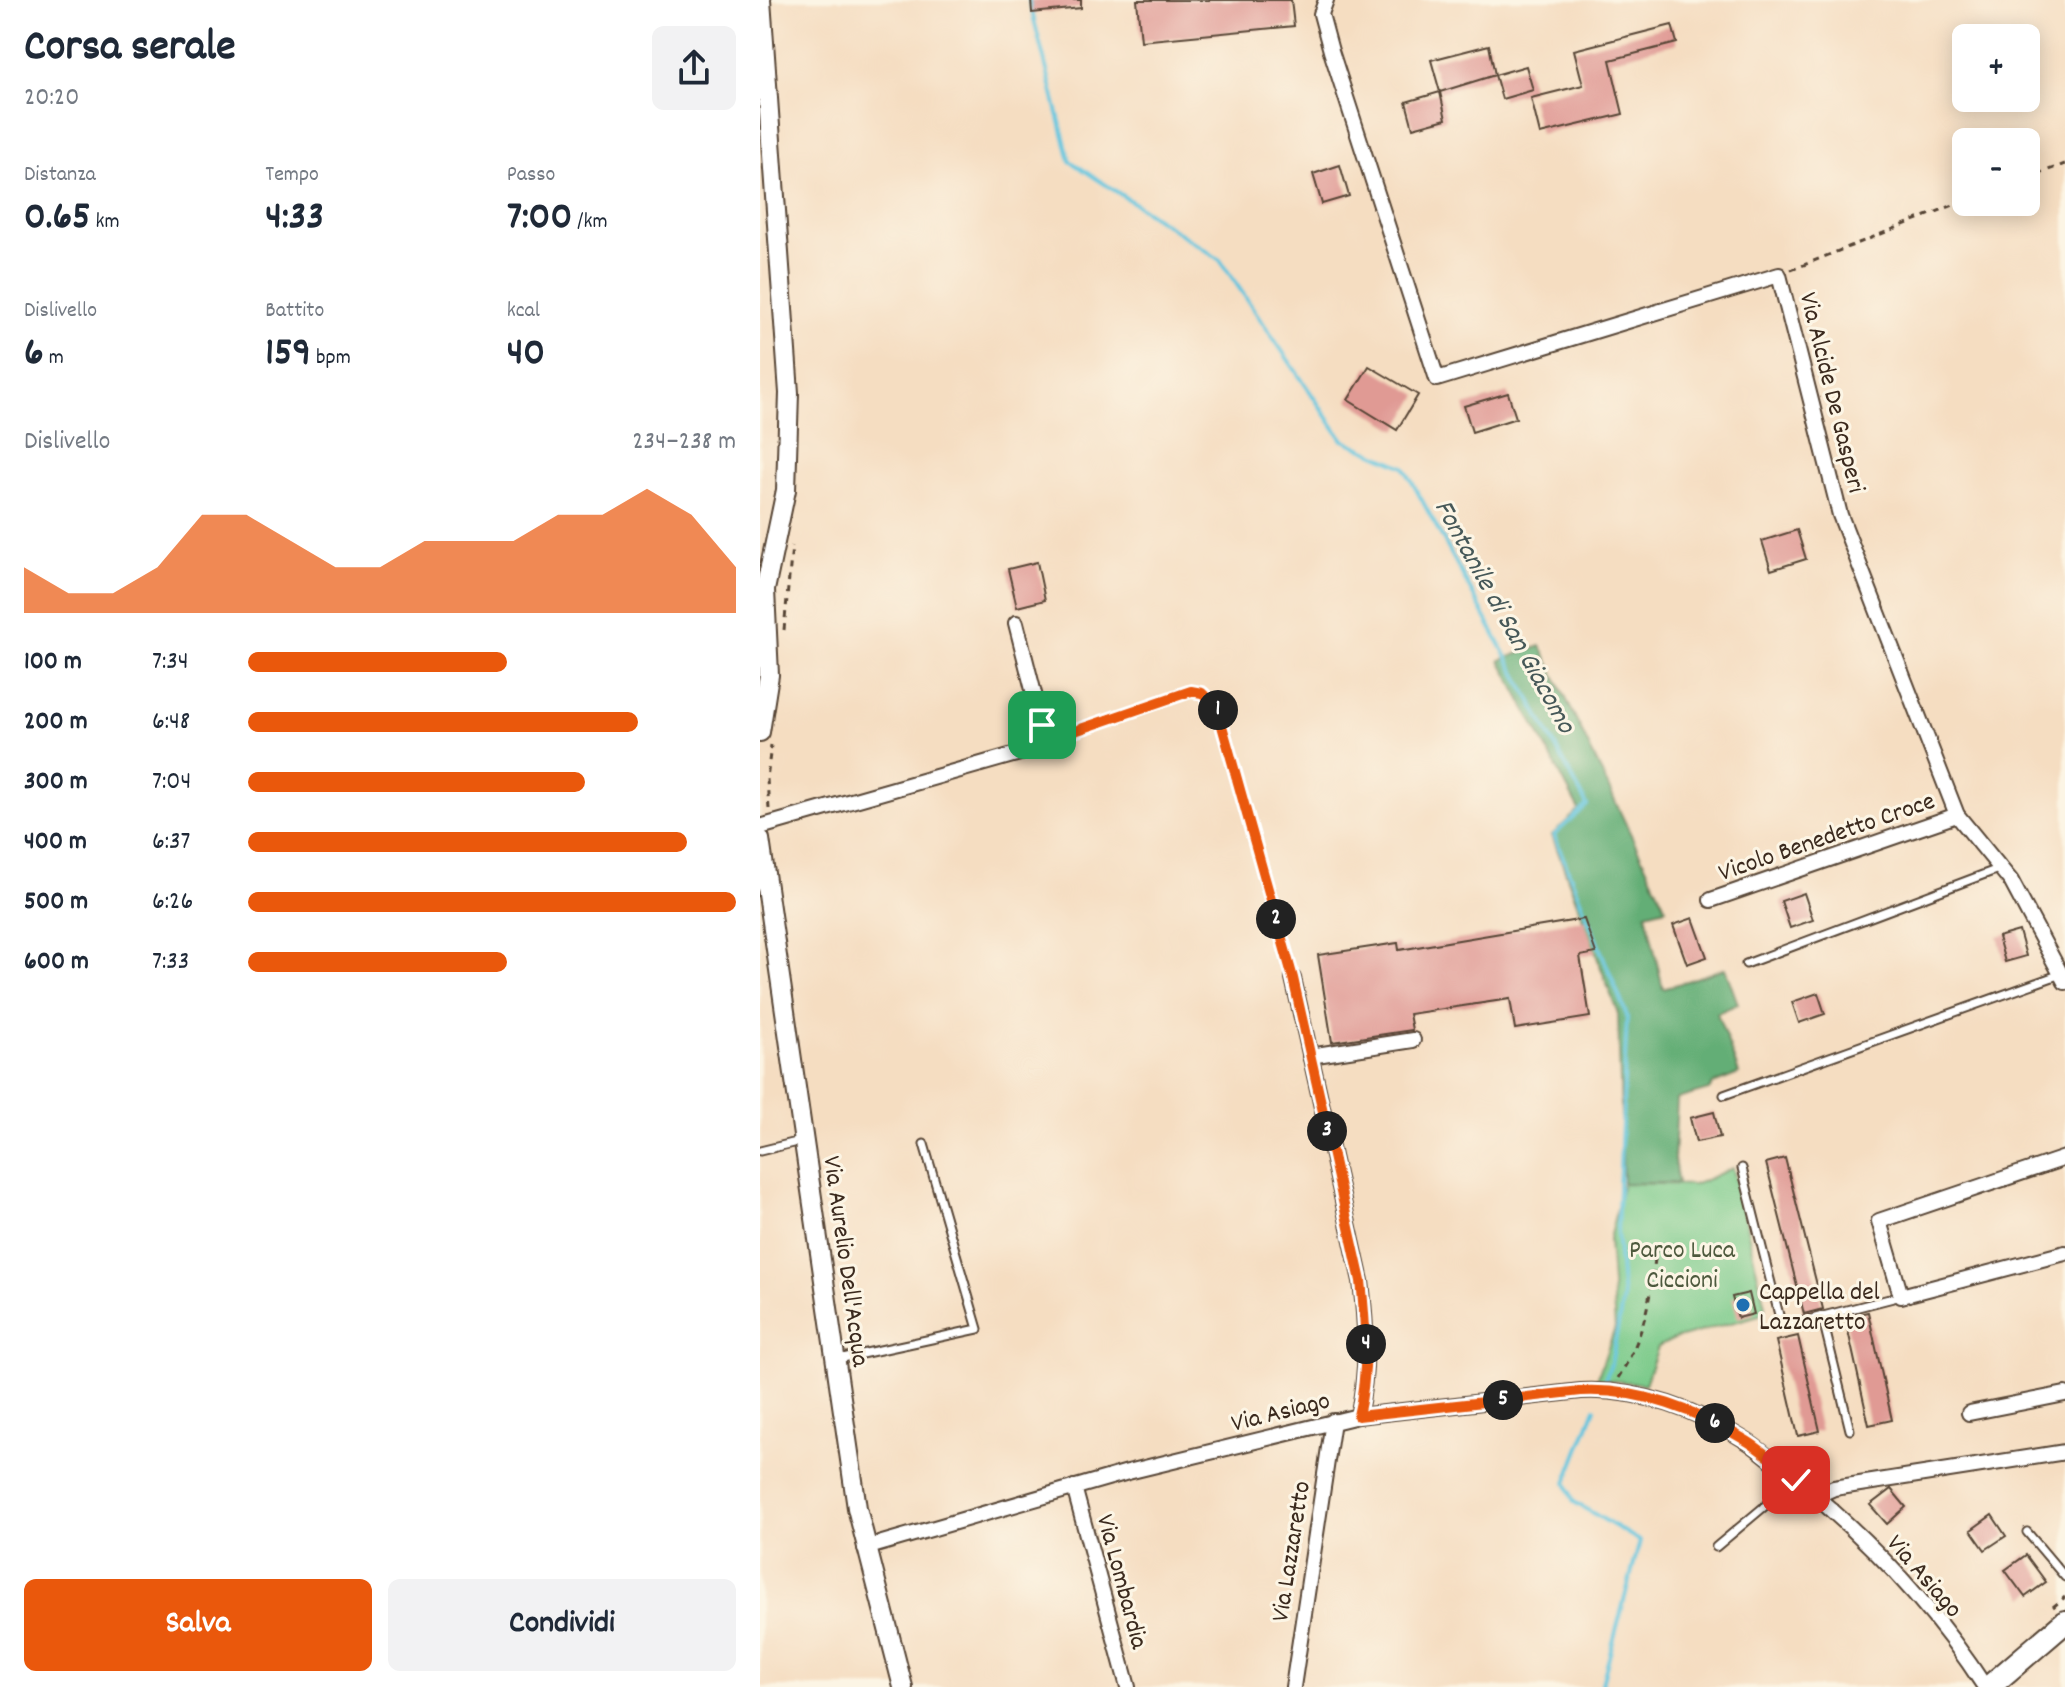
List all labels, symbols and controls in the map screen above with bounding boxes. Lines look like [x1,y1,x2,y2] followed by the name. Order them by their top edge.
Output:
[24,18,236,81] text: Corsa serale
[1952,24,2040,216] map controls
[1952,24,2040,112] button: +
[652,26,736,110] button: share
[24,80,79,117] text: 20:20
[1952,128,2040,216] button: −
[24,160,96,191] text: Distanza
[265,160,319,191] text: Tempo
[507,160,555,191] text: Passo
[24,191,91,248] text: 0.65
[265,191,324,248] text: 4:33
[507,191,572,248] text: 7:00
[91,207,120,238] text: km
[572,207,608,238] text: /km
[1788,289,1873,497] street label: Via Alcide De Gasperi
[24,296,97,327] text: Dislivello
[265,296,324,327] text: Battito
[507,296,540,327] text: kcal
[24,327,44,384] text: 6
[265,327,311,384] text: 159
[507,327,545,384] text: 40
[44,343,64,374] text: m
[311,343,351,374] text: bpm
[24,424,110,461] text: Dislivello
[632,424,736,461] text: 234–238 m
[1422,493,1584,743] water label: Fontanile di San Giacomo
[24,644,82,681] text: 100 m
[152,644,189,681] text: 7:34
[1198,690,1238,730] pin: 1
[1008,691,1076,759] pin
[1216,694,1220,725] text: 1
[1020,703,1064,747] icon: arrive
[24,704,88,741] text: 200 m
[152,704,190,741] text: 6:48
[24,764,88,801] text: 300 m
[152,764,191,801] text: 7:04
[1714,784,1940,893] street label: Vicolo Benedetto Croce
[24,824,87,861] text: 400 m
[152,824,191,861] text: 6:37
[24,884,88,921] text: 500 m
[152,884,193,921] text: 6:26
[1256,899,1296,939] pin: 2
[1271,903,1281,934] text: 2
[24,944,89,981] text: 600 m
[152,944,189,981] text: 7:33
[1307,1111,1347,1151] pin: 3
[1322,1115,1332,1146] text: 3
[811,1154,878,1370] street label: Via Aurelio Dell'Acqua
[1629,1233,1736,1300] park label: Parco Luca Ciccioni
[1759,1275,1880,1342] place label: Cappella del Lazzaretto
[1734,1296,1752,1314] marker: Cappella del Lazzaretto
[1346,1324,1386,1364] pin: 4
[1361,1328,1371,1359] text: 4
[1483,1380,1523,1420] pin: 5
[1228,1383,1334,1443] street label: Via Asiago
[1498,1384,1508,1415] text: 5
[1695,1403,1735,1443] pin: 6
[1710,1407,1720,1438] text: 6
[1762,1446,1830,1514] pin
[1774,1458,1818,1502] icon: check
[1263,1479,1322,1625] street label: Via Lazzaretto
[1085,1511,1157,1654] street label: Via Lombardia
[1876,1527,1970,1627] street label: Via Asiago
[24,1579,372,1671] button: Salva
[388,1579,736,1671] button: Condividi

